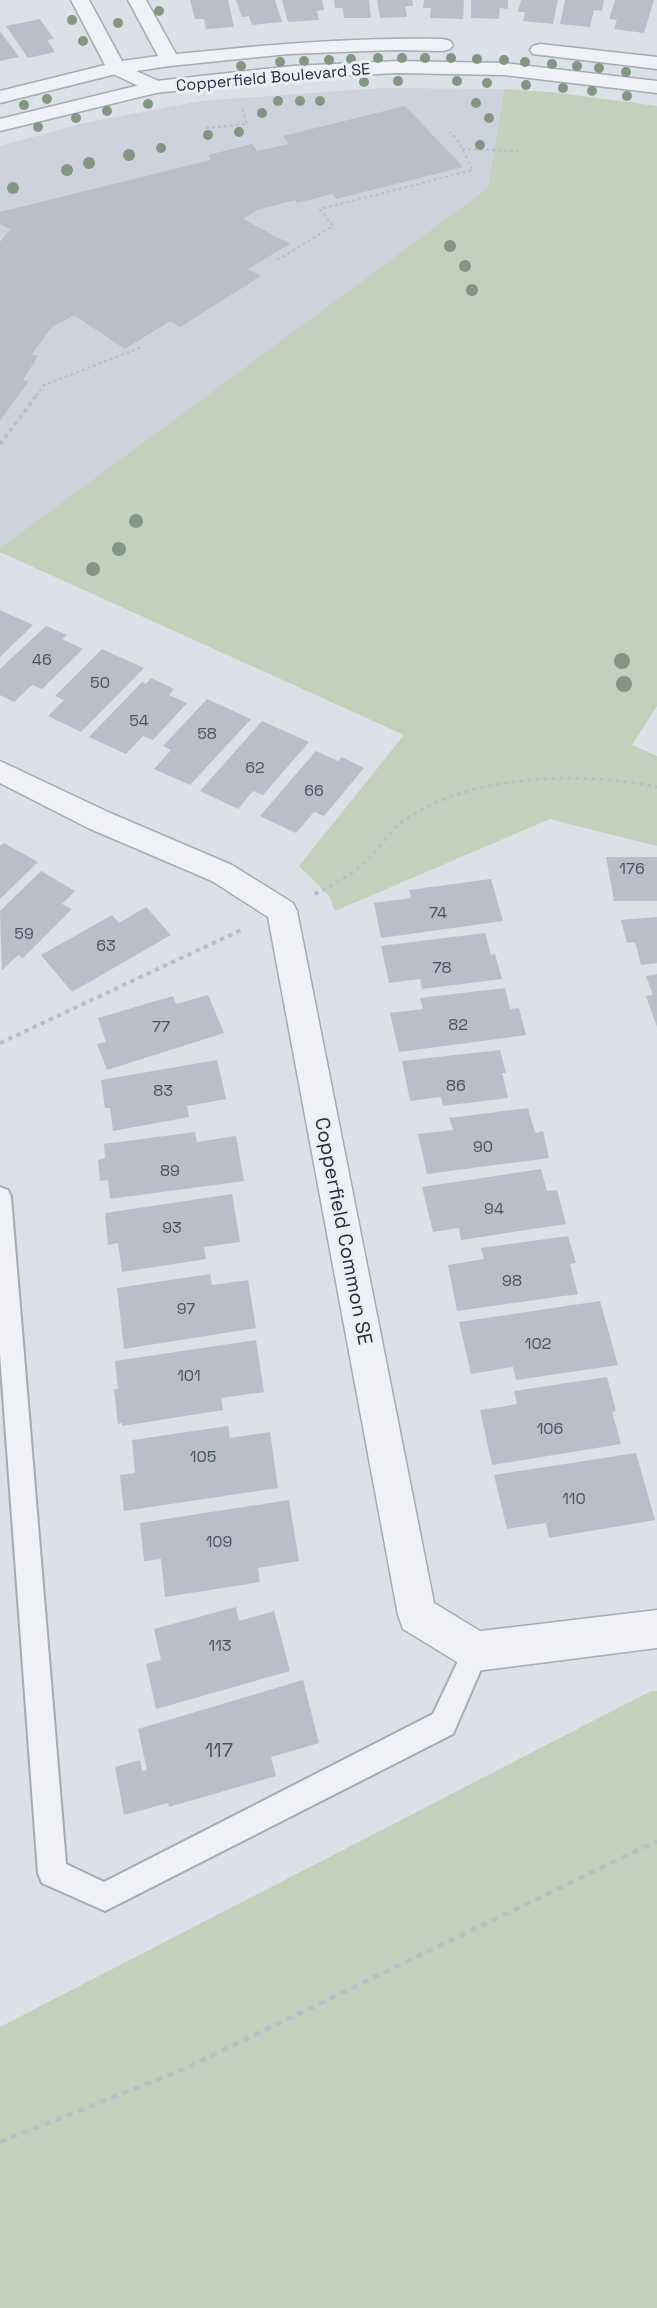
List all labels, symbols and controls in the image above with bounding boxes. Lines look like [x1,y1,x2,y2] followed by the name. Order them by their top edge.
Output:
[175,58,371,96] street label: Copperfield Boulevard SE
[32,649,52,670] house number: 46
[90,672,110,693] house number: 50
[129,710,149,731] house number: 54
[197,723,217,744] house number: 58
[245,757,265,778] house number: 62
[304,780,324,801] house number: 66
[619,858,645,879] house number: 176
[429,902,447,923] house number: 74
[14,923,34,944] house number: 59
[96,935,116,956] house number: 63
[433,957,452,978] house number: 78
[448,1014,468,1035] house number: 82
[152,1016,170,1037] house number: 77
[446,1075,466,1096] house number: 86
[153,1080,173,1101] house number: 83
[309,1115,379,1347] street label: Copperfield Common SE
[473,1136,493,1157] house number: 90
[160,1160,180,1181] house number: 89
[484,1198,504,1219] house number: 94
[162,1217,182,1238] house number: 93
[502,1270,522,1291] house number: 98
[177,1298,195,1319] house number: 97
[525,1333,551,1354] house number: 102
[177,1365,201,1386] house number: 101
[537,1418,563,1439] house number: 106
[190,1446,216,1467] house number: 105
[562,1488,586,1509] house number: 110
[206,1531,232,1552] house number: 109
[208,1635,232,1656] house number: 113
[205,1737,233,1763] house number: 117

